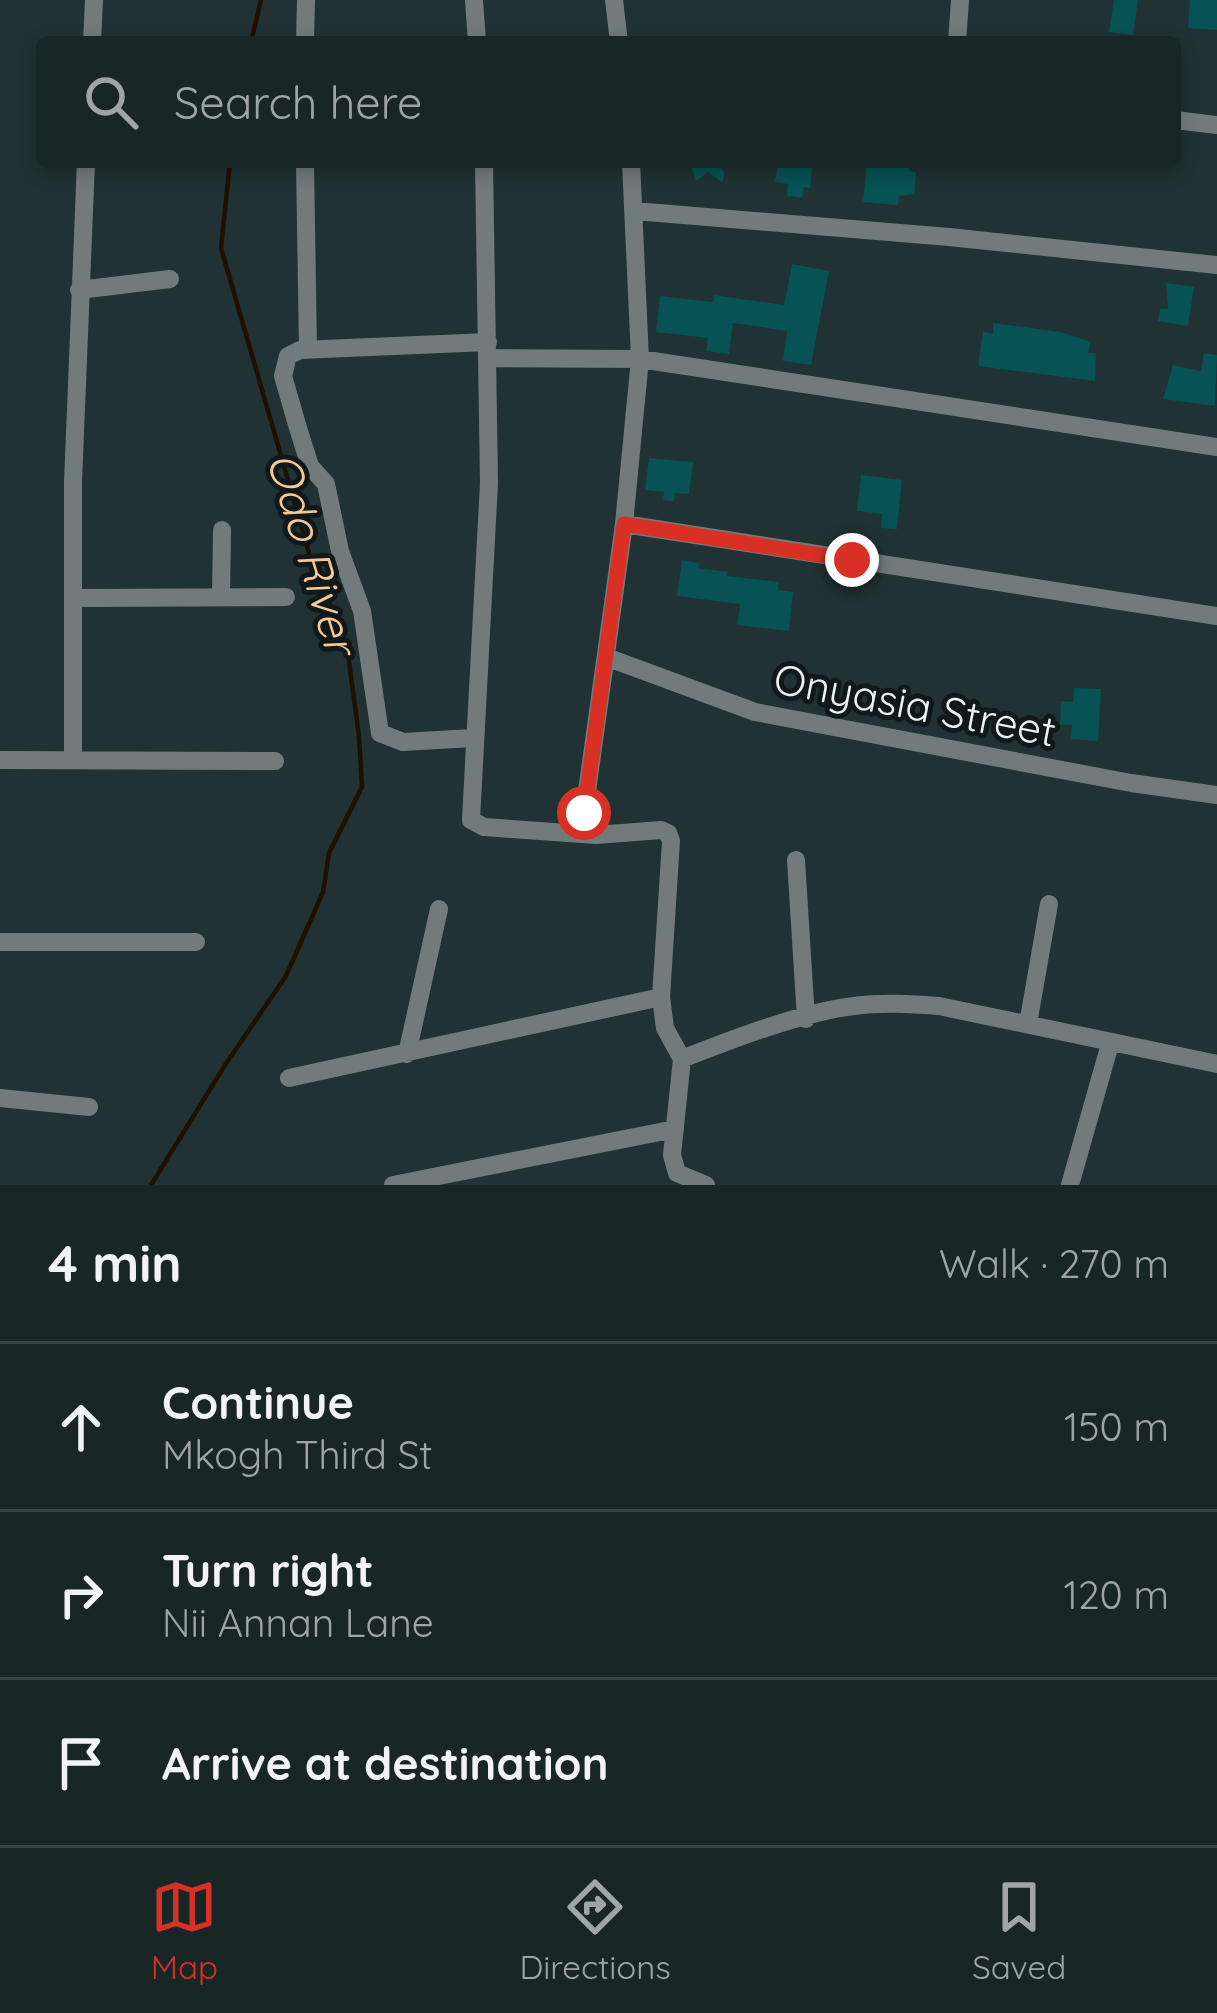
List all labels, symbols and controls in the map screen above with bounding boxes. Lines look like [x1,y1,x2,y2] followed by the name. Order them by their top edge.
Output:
[36,36,1181,168] search box
[78,69,144,135] icon: search
[174,74,422,130] text: Search here
[256,445,372,666] water label: Odo River
[825,533,879,587] route end
[770,651,1060,758] street label: Onyasia Street
[557,786,611,840] route start
[48,1231,182,1295] text: 4 min
[939,1239,1169,1288] text: Walk · 270 m
[162,1374,354,1430] text: Continue
[48,1394,114,1460] icon: ahead
[1064,1402,1169,1451] text: 150 m
[162,1430,433,1479] text: Mkogh Third St
[162,1542,374,1598] text: Turn right
[48,1562,114,1628] icon: right
[1064,1570,1169,1619] text: 120 m
[162,1598,434,1647] text: Nii Annan Lane
[48,1730,114,1796] icon: arrive
[162,1735,608,1791] text: Arrive at destination
[151,1874,218,1987] tab: Map
[519,1874,671,1987] tab: Directions
[972,1874,1066,1987] tab: Saved

